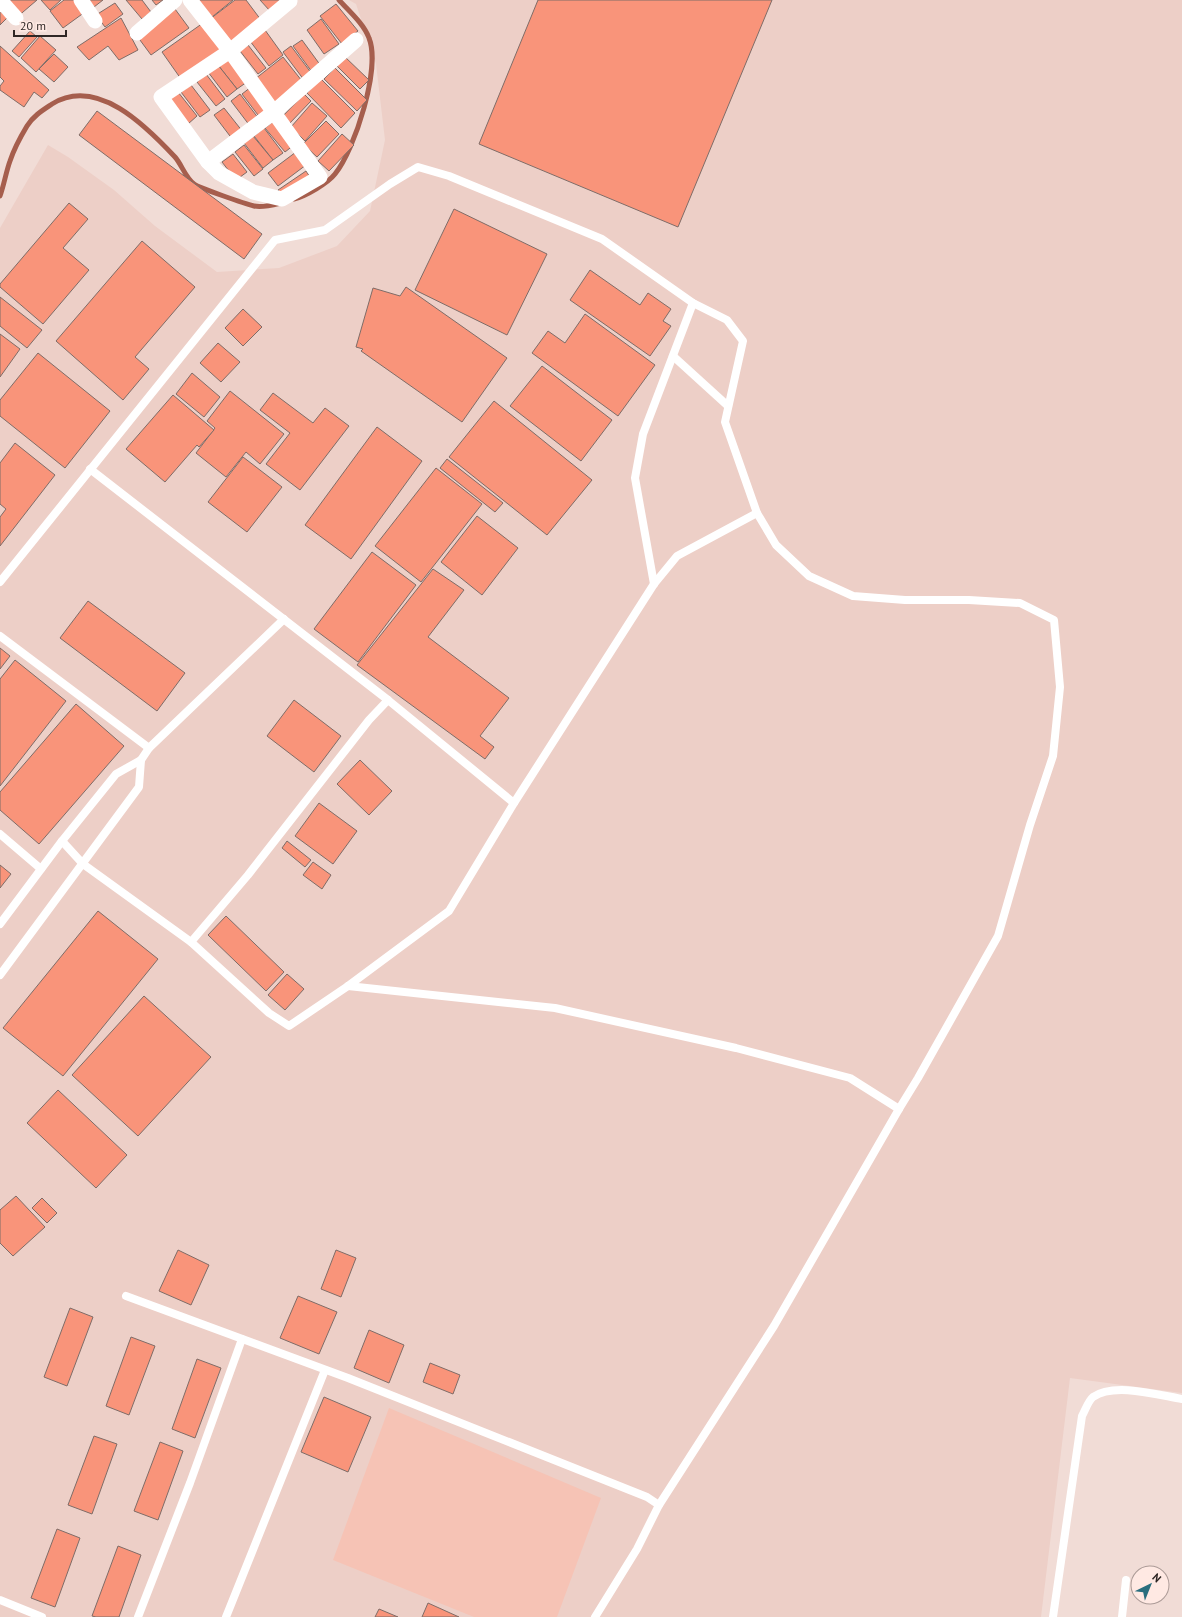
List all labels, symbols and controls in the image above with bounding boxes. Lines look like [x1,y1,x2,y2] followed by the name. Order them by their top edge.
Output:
[14,12,66,38] scale bar
[20,18,46,33] text: 20 m
[1130,1565,1170,1605] north arrow
[1149,1570,1164,1585] text: N

